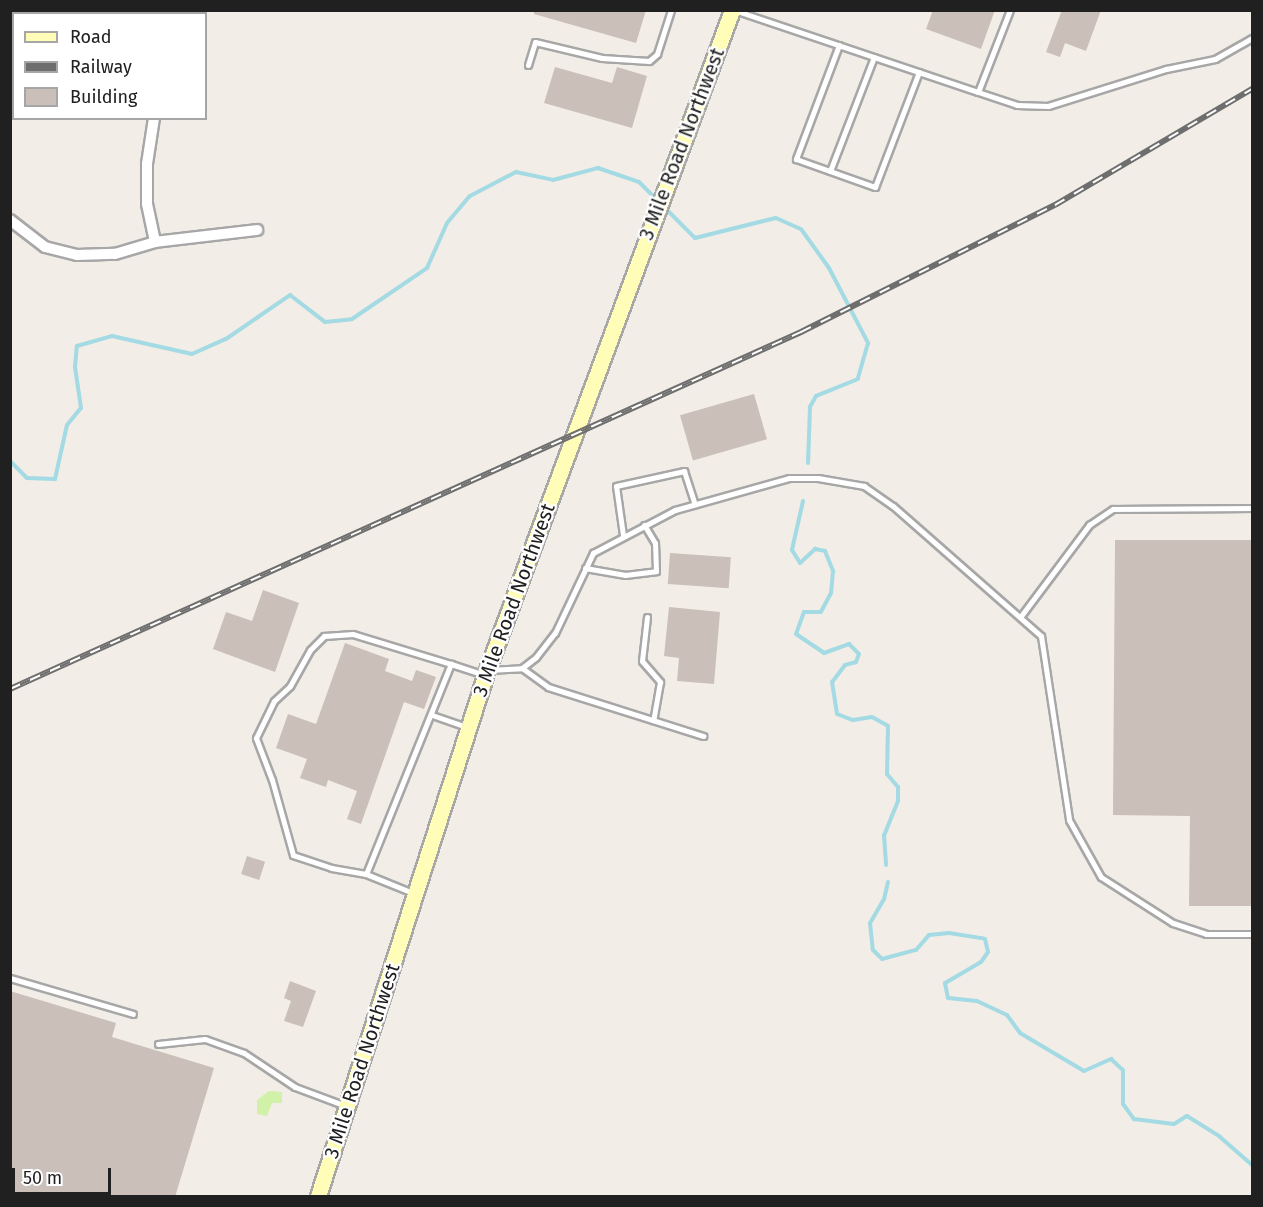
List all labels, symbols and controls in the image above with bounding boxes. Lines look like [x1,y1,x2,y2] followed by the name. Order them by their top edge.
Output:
[12,12,207,120] legend
[70,26,112,48] text: Road
[634,45,730,243] street label: 3 Mile Road Northwest
[70,56,132,78] text: Railway
[70,86,137,108] text: Building
[468,500,560,700] street label: 3 Mile Road Northwest
[319,960,405,1162] street label: 3 Mile Road Northwest
[15,1156,114,1194] scale bar
[23,1167,62,1189] text: 50 m

